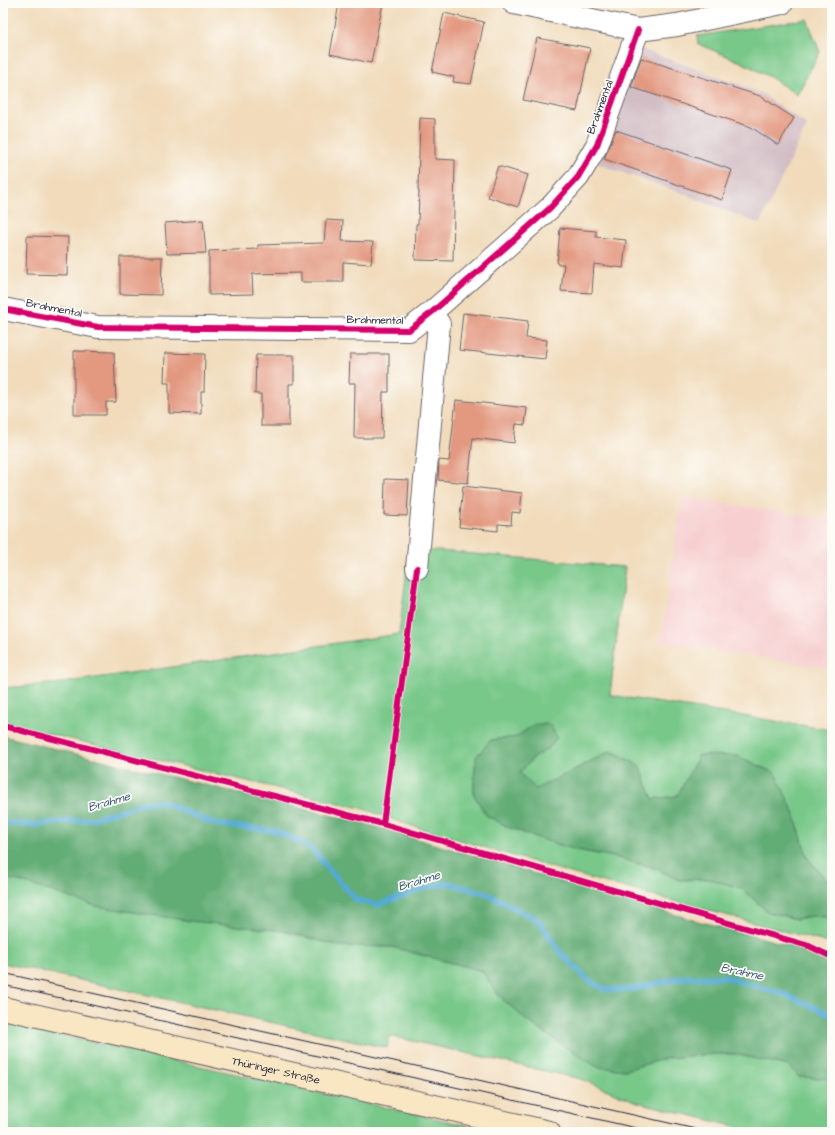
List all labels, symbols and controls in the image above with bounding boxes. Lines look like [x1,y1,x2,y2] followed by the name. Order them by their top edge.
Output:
[583,78,617,136] street label: Brahmental
[25,295,84,321] street label: Brahmental
[347,312,404,328] street label: Brahmental
[86,788,133,816] water label: Brahme
[396,866,443,895] water label: Brahme
[719,959,765,985] water label: Brahme
[230,1053,322,1087] street label: Thüringer Straße

